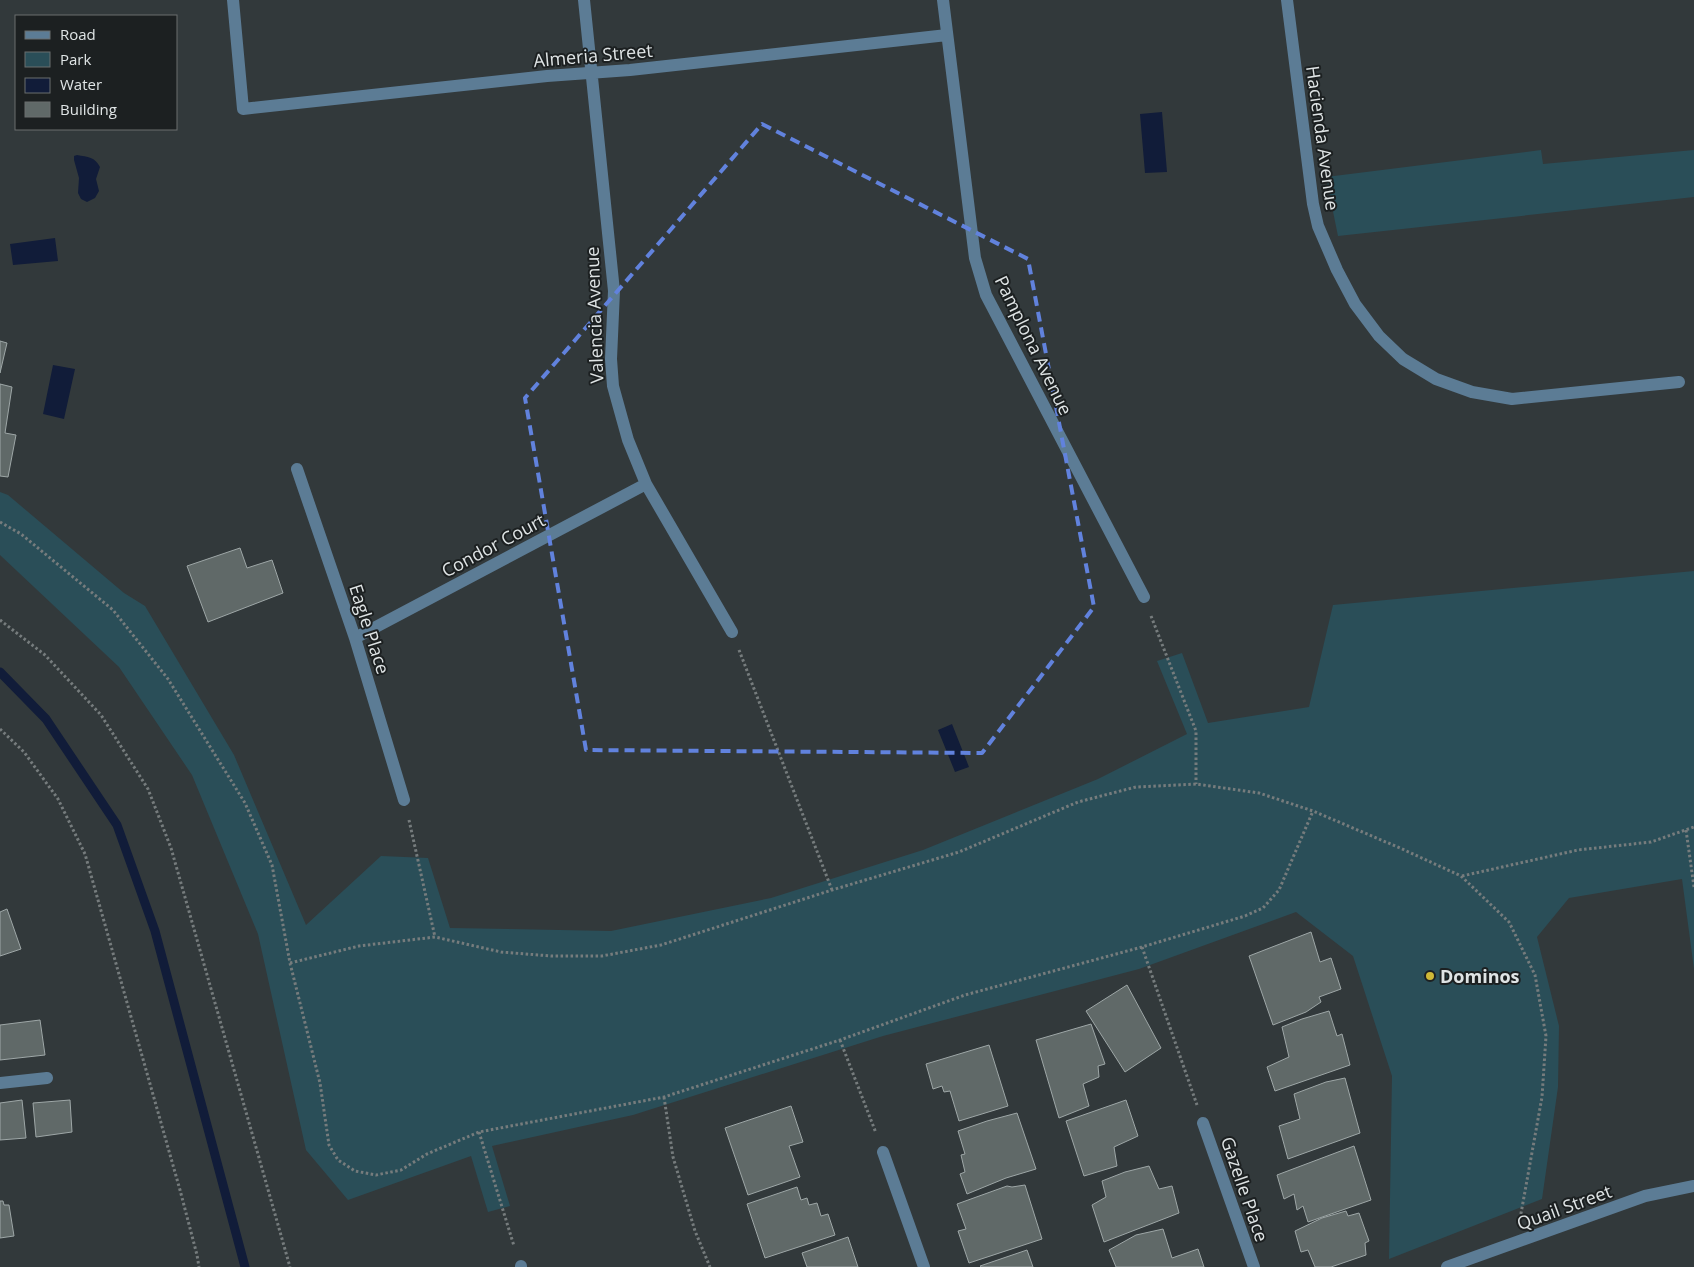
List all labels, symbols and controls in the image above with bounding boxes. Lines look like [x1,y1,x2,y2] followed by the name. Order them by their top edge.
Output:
[15,15,178,130] legend
[60,24,96,44] text: Road
[532,38,654,72] street label: Almeria Street
[60,49,91,69] text: Park
[1301,64,1345,212] street label: Hacienda Avenue
[60,74,102,94] text: Water
[60,99,117,119] text: Building
[580,246,608,384] street label: Valencia Avenue
[990,271,1078,419] street label: Pamplona Avenue
[437,508,549,582] street label: Condor Court
[344,581,396,677] street label: Eagle Place
[1440,964,1520,988] place label: Dominos
[1424,970,1436,982] marker: Dominos
[1216,1133,1274,1245] street label: Gazelle Place
[1513,1179,1615,1235] street label: Quail Street

